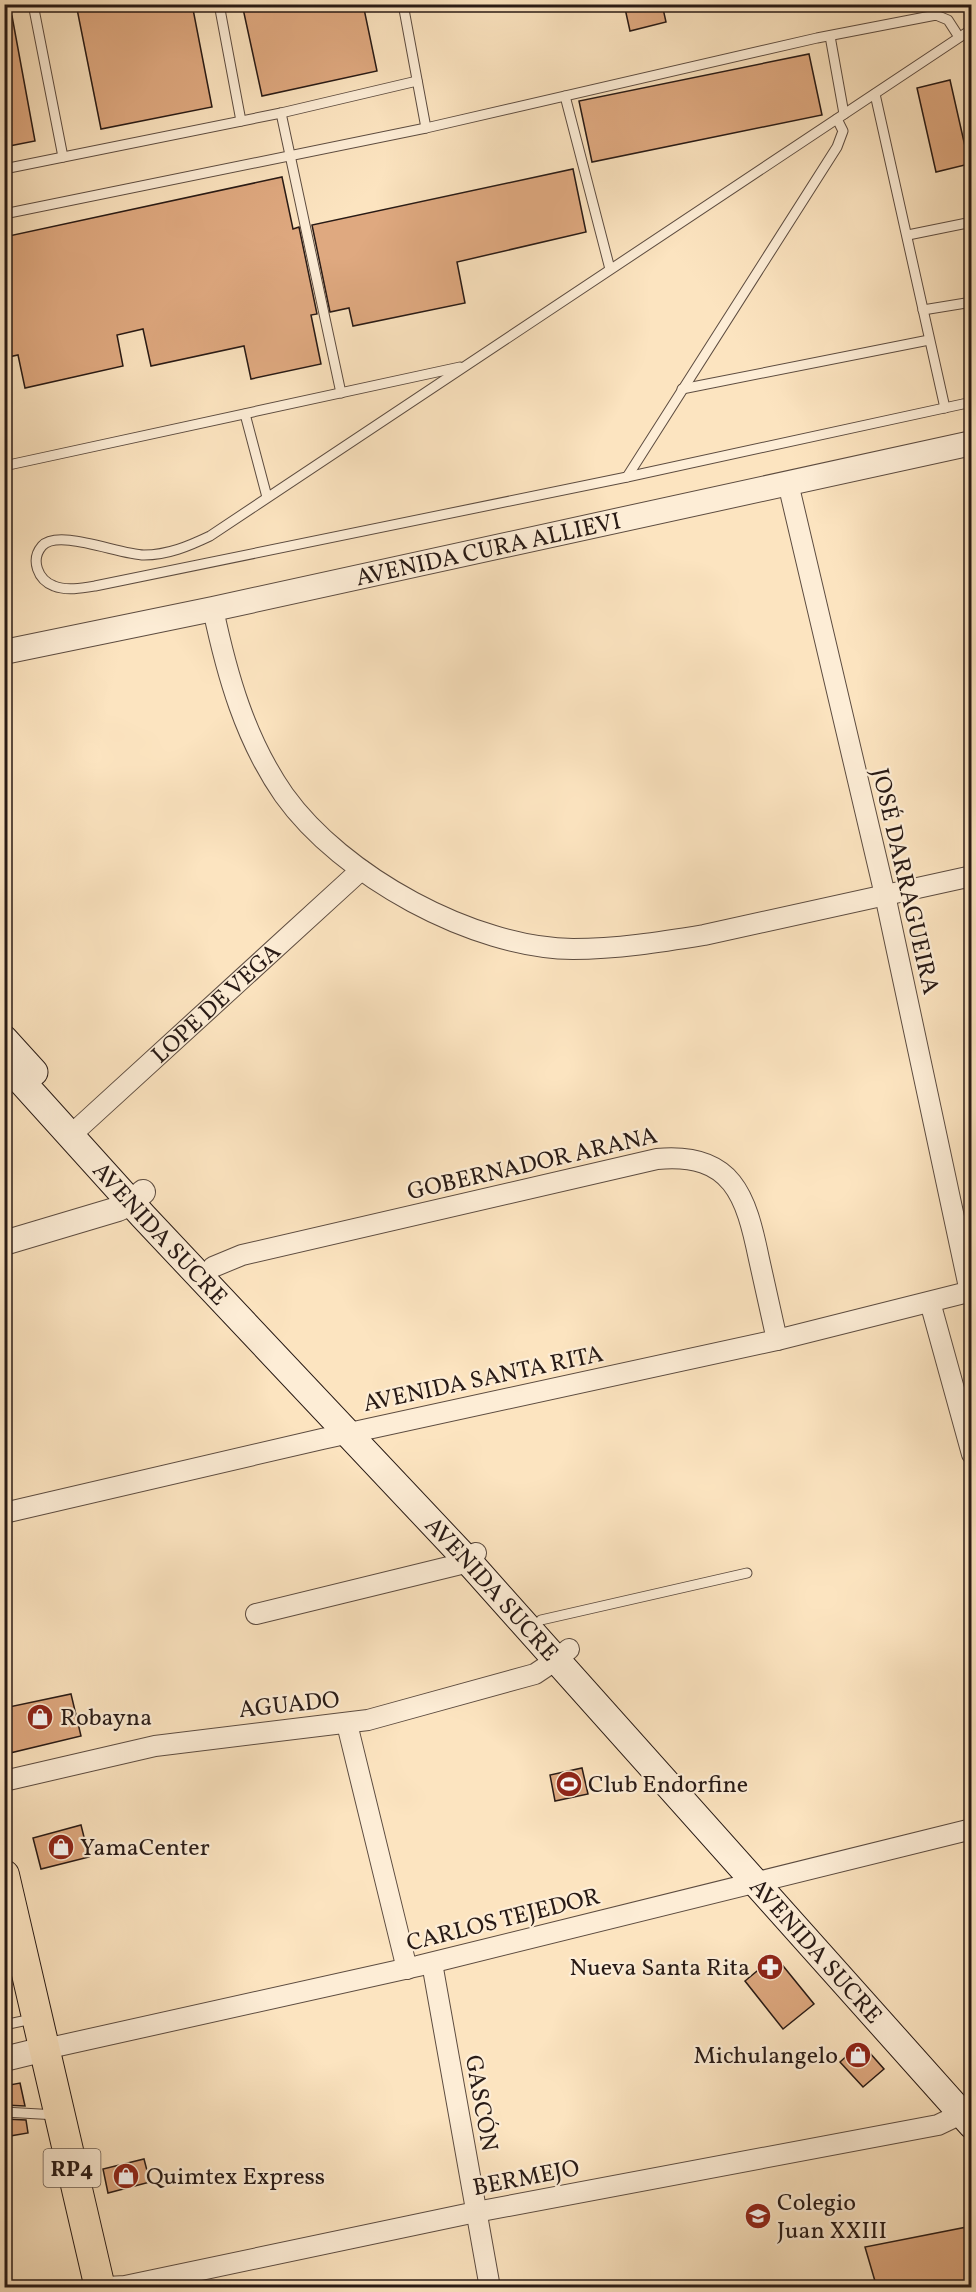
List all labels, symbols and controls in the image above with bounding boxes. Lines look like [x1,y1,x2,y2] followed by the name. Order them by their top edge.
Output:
[353,505,624,596] street label: AVENIDA CURA ALLIEVI
[861,765,947,998] street label: JOSÉ DARRAGUEIRA
[145,936,289,1072] street label: LOPE DE VEGA
[404,1120,661,1210] street label: GOBERNADOR ARANA
[83,1155,234,1314] street label: AVENIDA SUCRE
[360,1338,607,1422] street label: AVENIDA SANTA RITA
[416,1510,565,1670] street label: AVENIDA SUCRE
[237,1684,341,1728] street label: AGUADO
[25,1702,55,1732] shop icon: Robayna
[60,1702,152,1736] place label: Robayna
[554,1769,584,1799] sports icon: Club Endorfine
[588,1769,748,1803] place label: Club Endorfine
[46,1832,76,1862] shop icon: YamaCenter
[80,1832,210,1866] place label: YamaCenter
[740,1872,889,2032] street label: AVENIDA SUCRE
[403,1880,604,1961] street label: CARLOS TEJEDOR
[569,1952,750,1986] place label: Nueva Santa Rita
[755,1952,785,1982] pharmacy icon: Nueva Santa Rita
[693,2040,838,2074] place label: Michulangelo
[843,2040,873,2070] shop icon: Michulangelo
[455,2052,505,2154] street label: GASCÓN
[44,2149,100,2187] road number: RP4
[470,2152,583,2206] street label: BERMEJO
[111,2161,141,2191] shop icon: Quimtex Express
[146,2161,325,2195] place label: Quimtex Express
[777,2187,887,2249] place label: Colegio Juan XXIII
[743,2201,773,2231] school or university icon: Colegio Juan XXIII

